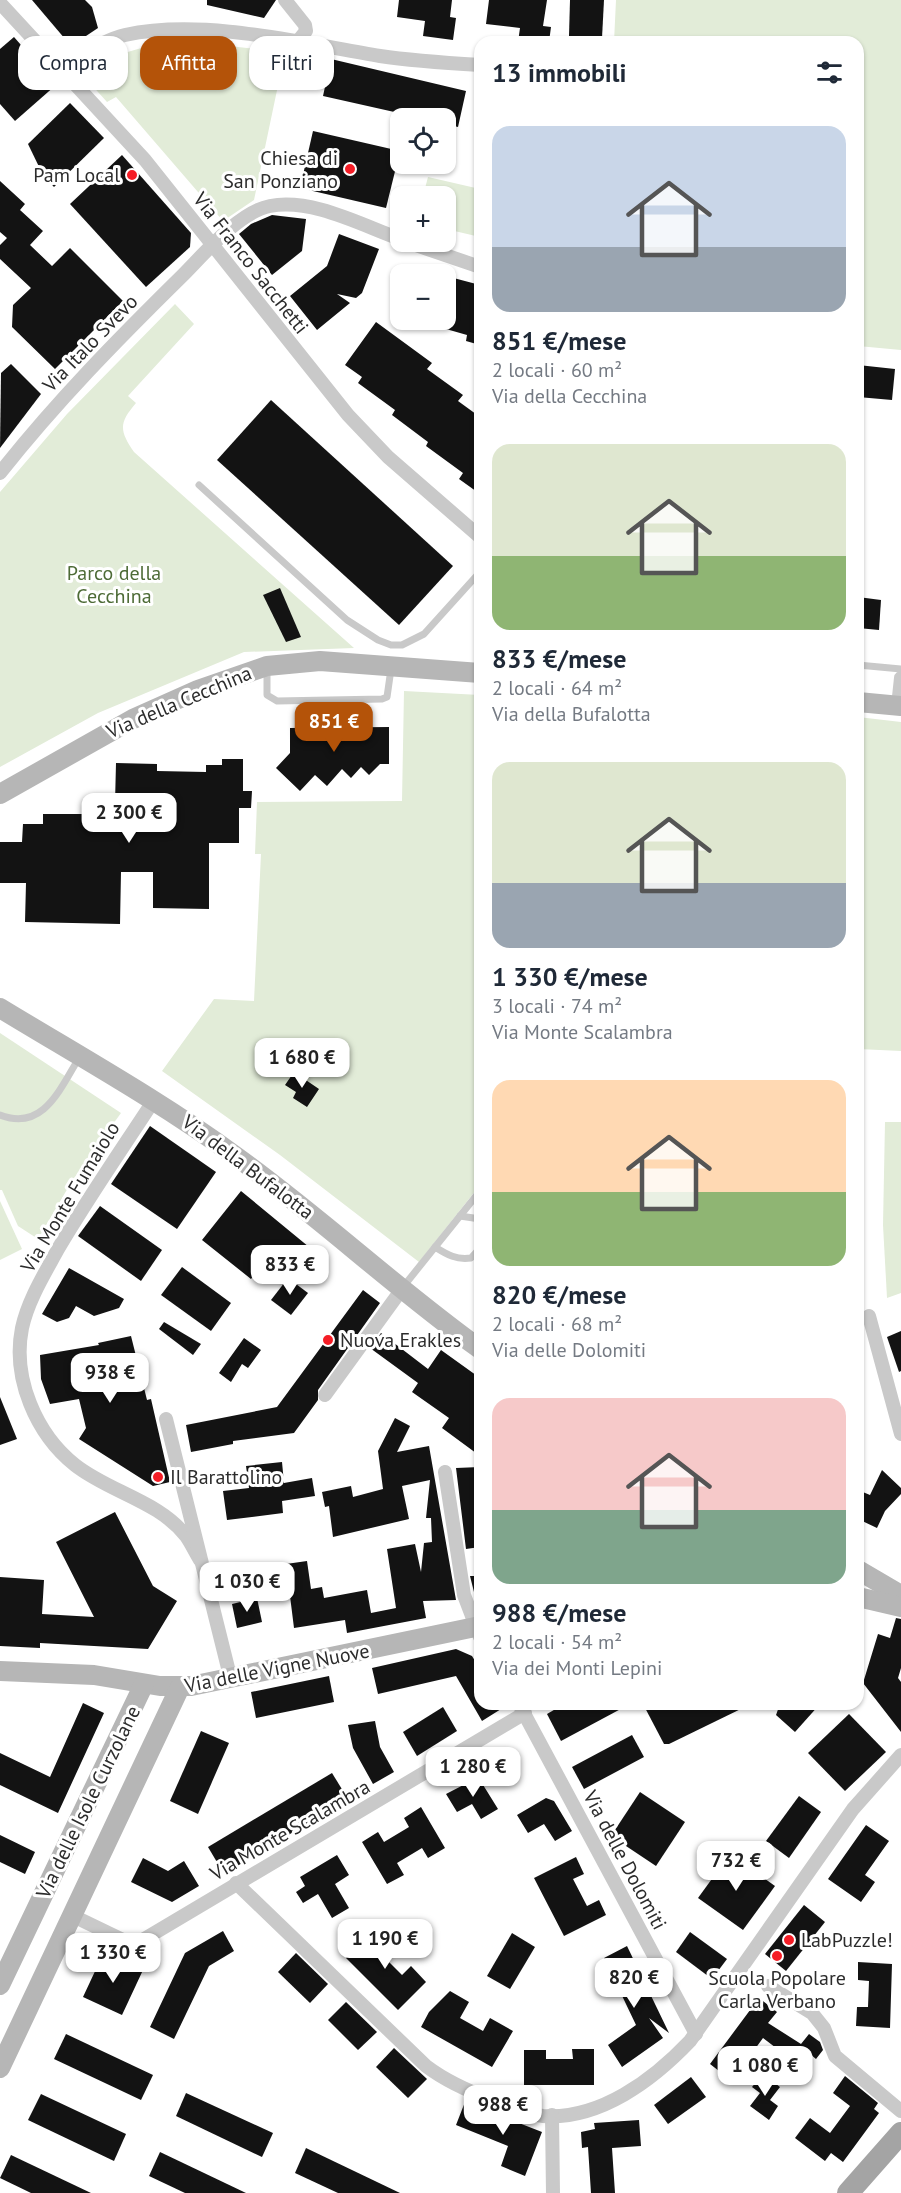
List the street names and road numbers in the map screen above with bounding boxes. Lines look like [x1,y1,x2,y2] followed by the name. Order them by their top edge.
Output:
[187,186,314,339] street label: Via Franco Sacchetti
[36,289,143,398] street label: Via Italo Svevo
[102,660,256,745] street label: Via della Cecchina
[176,1108,319,1225] street label: Via della Bufalotta
[14,1117,125,1278] street label: Via Monte Fumaiolo
[181,1637,372,1699] street label: Via delle Vigne Nuove
[30,1701,146,1904] street label: Via delle Isole Curzolane
[204,1774,375,1887] street label: Via Monte Scalambra
[577,1785,673,1934] street label: Via delle Dolomiti

